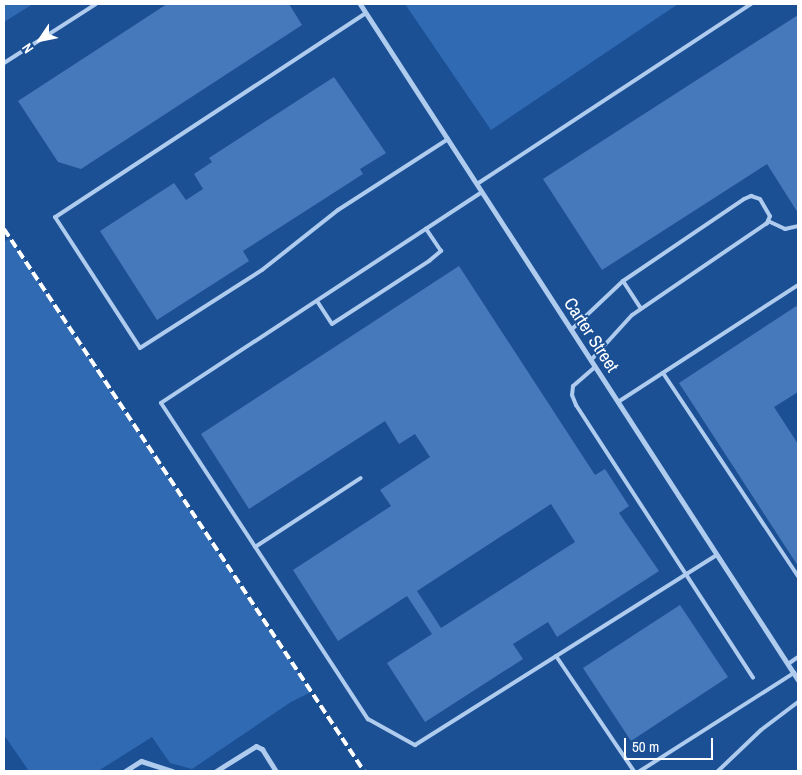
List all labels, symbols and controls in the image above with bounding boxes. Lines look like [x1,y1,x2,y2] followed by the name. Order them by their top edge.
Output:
[15,15,65,65] north arrow
[18,40,37,57] text: N
[559,294,623,376] street label: Carter Street
[627,728,716,760] scale bar
[632,736,659,757] text: 50 m

